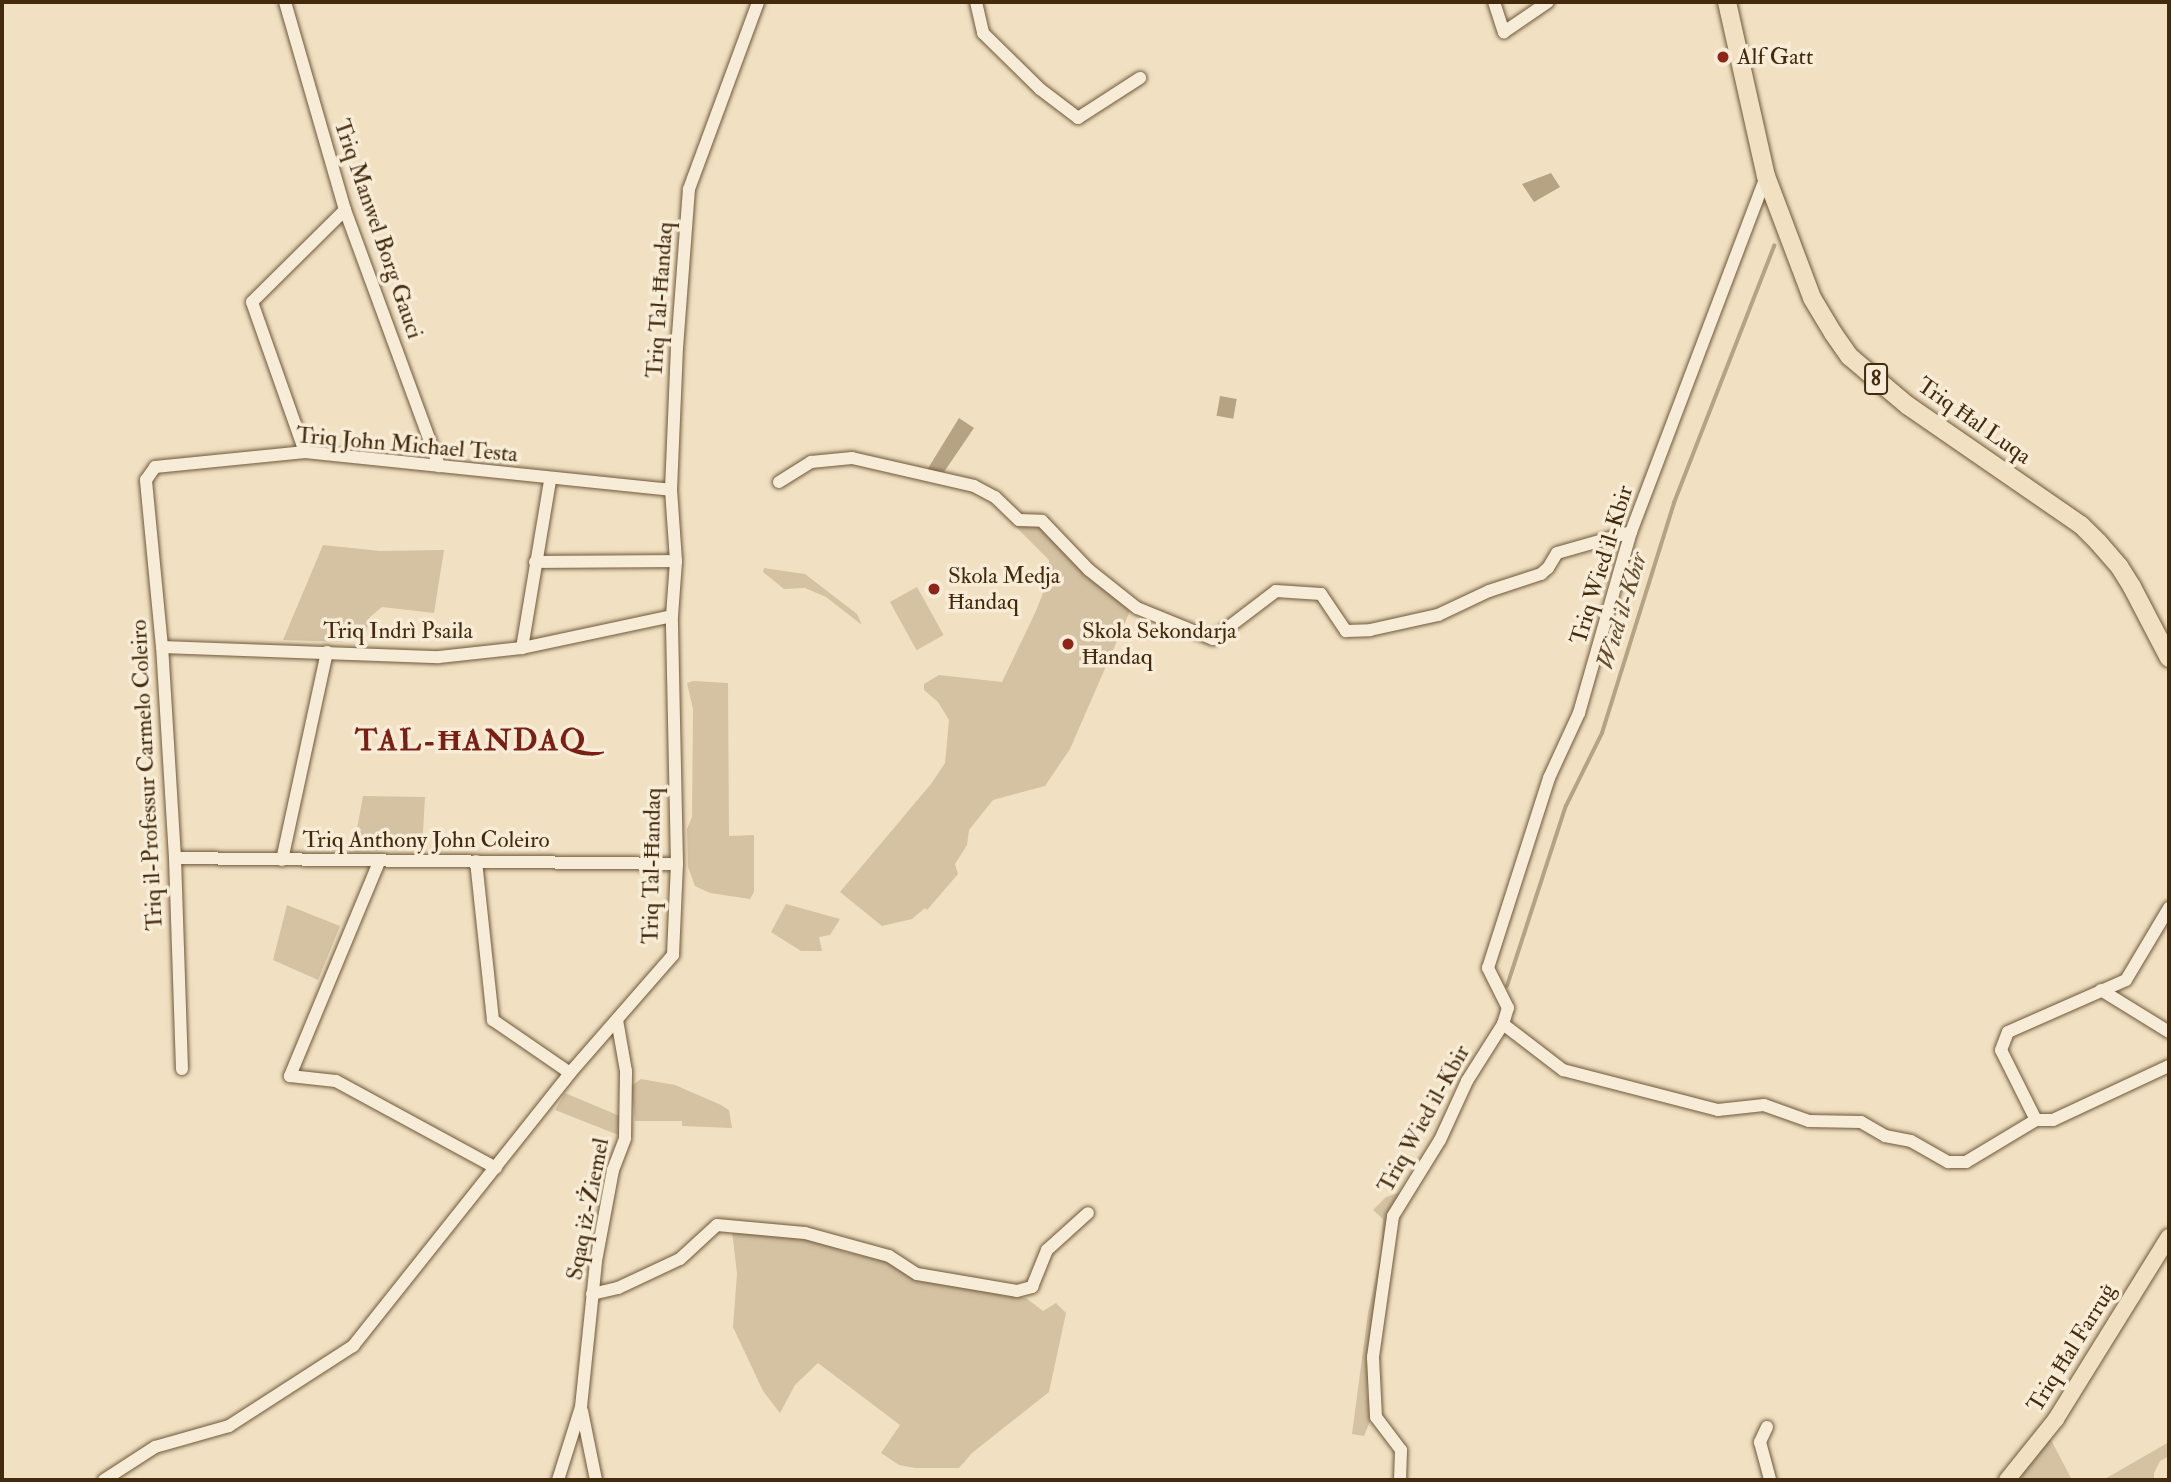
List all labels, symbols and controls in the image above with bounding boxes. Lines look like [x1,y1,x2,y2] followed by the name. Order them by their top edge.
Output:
[1737,43,1814,71] place label: Alf Gatt
[1715,49,1731,65] marker: Alf Gatt
[327,116,429,342] street label: Triq Manwel Borg Gauci
[641,221,679,379] street label: Triq Tal-Ħandaq
[1864,362,1888,396] road number: 8
[1912,372,2036,470] street label: Triq Ħal Luqa
[295,422,519,468] street label: Triq John Michael Testa
[1565,482,1639,648] street label: Triq Wied il-Kbir
[1591,549,1653,673] water label: Wied il-Kbir
[948,562,1060,616] place label: Skola Medja Ħandaq
[926,581,942,597] marker: Skola Medja Ħandaq
[323,617,473,645] street label: Triq Indrì Psaila
[1082,617,1237,671] place label: Skola Sekondarja Ħandaq
[125,619,169,931] street label: Triq il-Professur Carmelo Coleiro
[1060,636,1076,652] marker: Skola Sekondarja Ħandaq
[356,723,586,759] district label: TAL-ĦANDAQ
[637,788,667,944] street label: Triq Tal-Ħandaq
[303,826,549,854] street label: Triq Anthony John Coleiro
[1372,1040,1476,1198] street label: Triq Wied il-Kbir
[561,1136,615,1282] street label: Sqaq iż-Żiemel
[2021,1279,2123,1417] street label: Triq Ħal Farruġ

